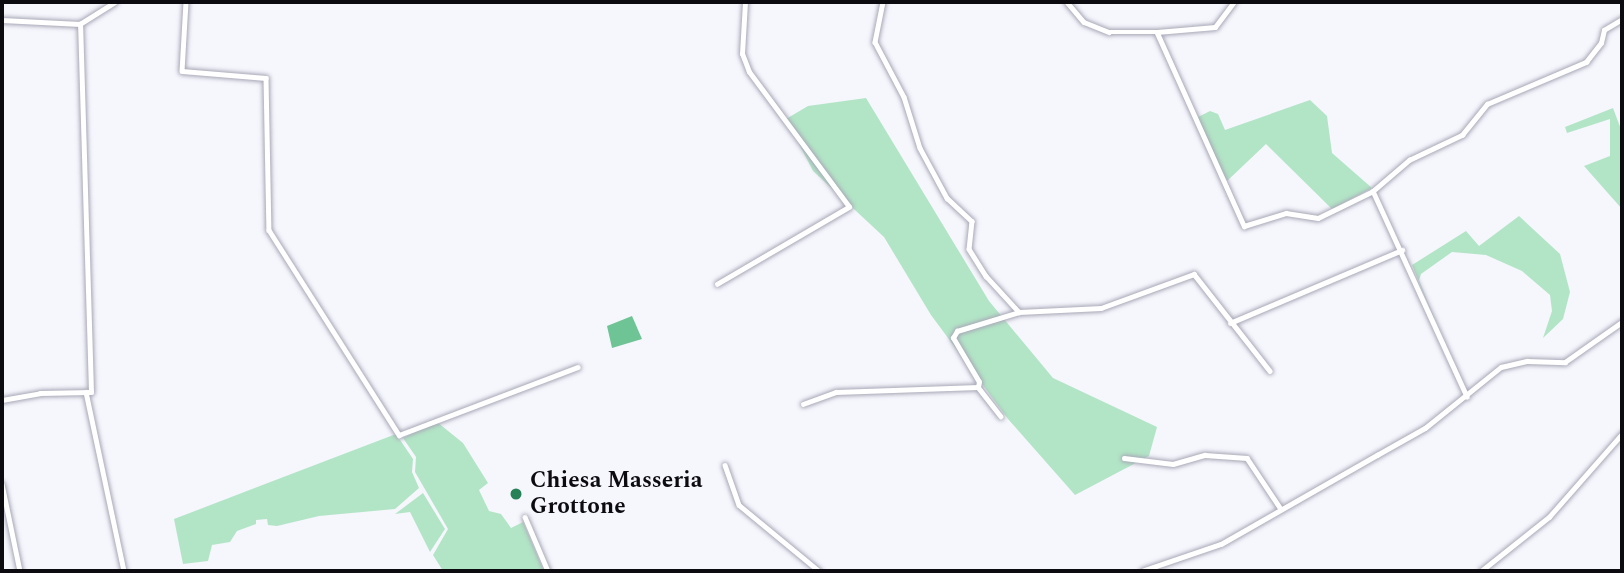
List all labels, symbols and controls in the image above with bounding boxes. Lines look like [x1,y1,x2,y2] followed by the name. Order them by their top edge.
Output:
[530,467,703,521] place label: Chiesa Masseria Grottone
[508,486,524,502] marker: Chiesa Masseria Grottone

